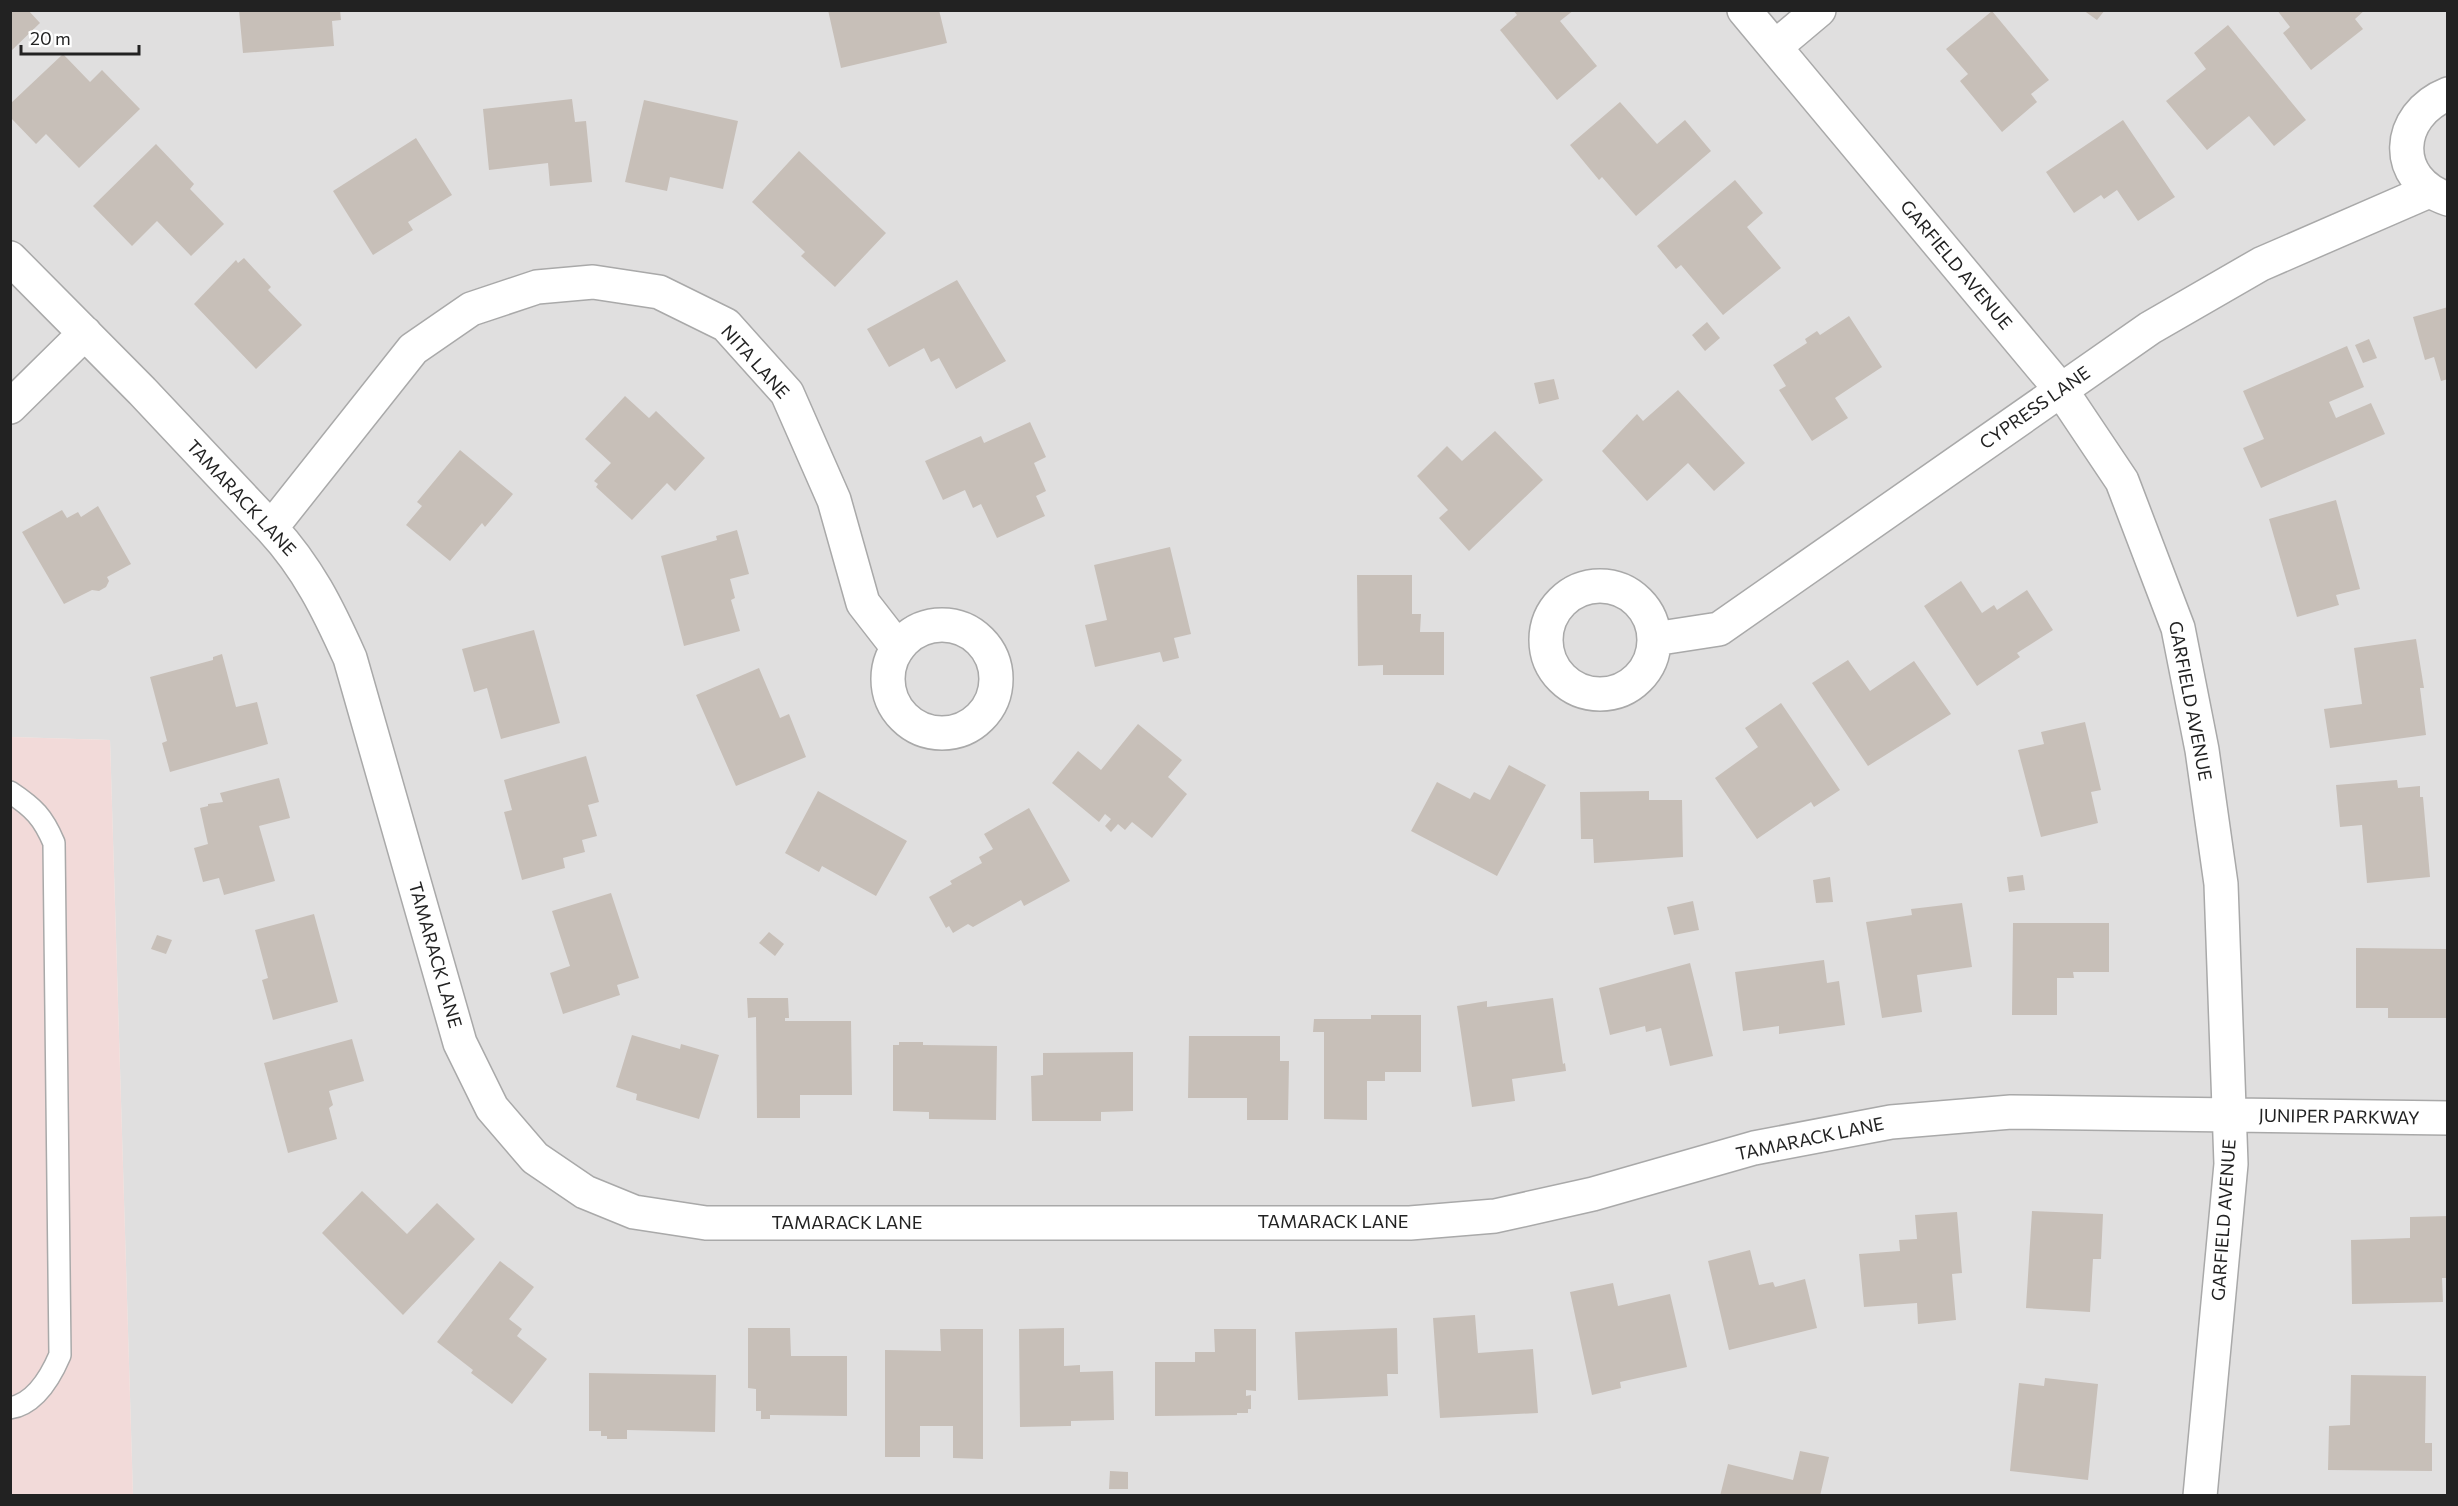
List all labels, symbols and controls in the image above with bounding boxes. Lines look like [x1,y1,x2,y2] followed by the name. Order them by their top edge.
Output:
[21,18,140,56] scale bar
[30,27,71,49] text: 20 m
[1896,195,2017,334] street label: GARFIELD AVENUE
[717,320,795,403] street label: NITA LANE
[1975,361,2094,453] street label: CYPRESS LANE
[182,435,301,560] street label: TAMARACK LANE
[2165,619,2217,783] street label: GARFIELD AVENUE
[405,879,467,1030] street label: TAMARACK LANE
[2258,1104,2420,1128] street label: JUNIPER PARKWAY
[1734,1112,1886,1164] street label: TAMARACK LANE
[2206,1138,2240,1302] street label: GARFIELD AVENUE
[1258,1210,1408,1232] street label: TAMARACK LANE
[772,1211,922,1233] street label: TAMARACK LANE

